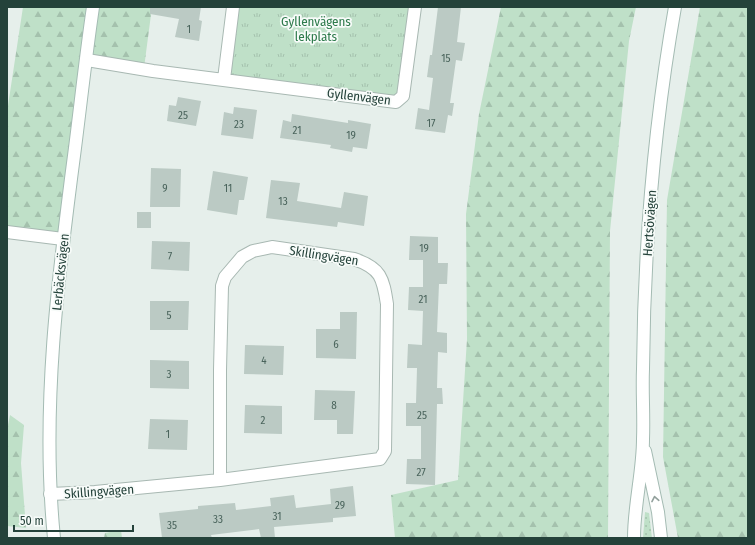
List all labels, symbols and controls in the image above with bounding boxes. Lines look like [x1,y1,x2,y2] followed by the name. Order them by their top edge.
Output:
[281,14,351,44] park label: Gyllenvägens lekplats
[187,23,191,36] house number: 1
[441,52,451,65] house number: 15
[326,85,392,108] street label: Gyllenvägen
[178,109,188,122] house number: 25
[427,117,436,130] house number: 17
[234,118,244,131] house number: 23
[293,124,301,137] house number: 21
[346,129,356,142] house number: 19
[162,182,168,195] house number: 9
[224,182,232,195] house number: 11
[640,189,659,257] street label: Hertsövägen
[278,195,288,208] house number: 13
[49,233,72,311] street label: Lerbäcksvägen
[419,242,429,255] house number: 19
[288,243,360,268] street label: Skillingvägen
[168,250,173,263] house number: 7
[419,293,427,306] house number: 21
[166,309,172,322] house number: 5
[333,338,339,351] house number: 6
[261,354,267,367] house number: 4
[167,368,172,381] house number: 3
[331,399,337,412] house number: 8
[417,409,427,422] house number: 25
[261,414,266,427] house number: 2
[166,428,170,441] house number: 1
[416,466,426,479] house number: 27
[64,482,134,501] street label: Skillingvägen
[651,496,660,503] one-way arrow
[335,499,345,512] house number: 29
[14,507,133,533] scale bar
[273,510,282,523] house number: 31
[213,513,223,526] house number: 33
[20,514,44,528] text: 50 m
[167,519,177,532] house number: 35

